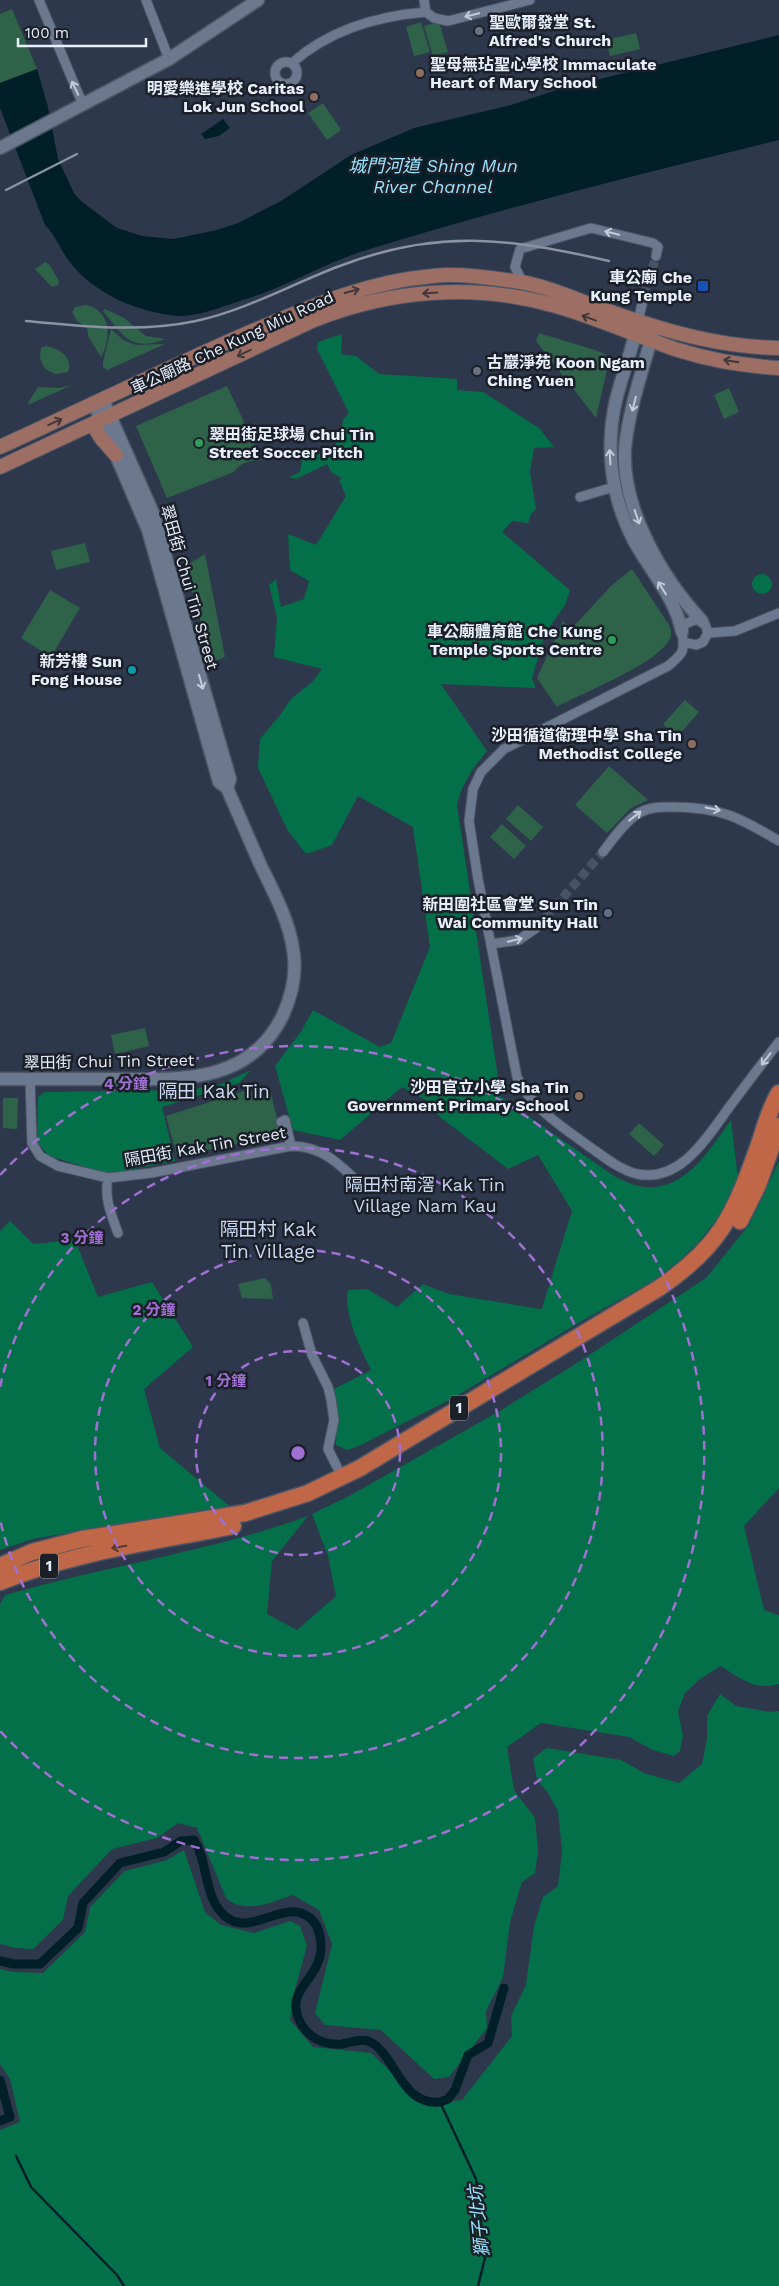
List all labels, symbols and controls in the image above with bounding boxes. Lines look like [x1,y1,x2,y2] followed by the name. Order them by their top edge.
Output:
[465,10,481,20] one-way arrow
[489,13,611,50] place label: 聖歐爾發堂 St. Alfred's Church
[18,15,145,47] scale bar
[25,24,69,42] text: 100 m
[473,25,485,37] marker: 聖歐爾發堂 St. Alfred's Church
[430,55,656,92] place label: 聖母無玷聖心學校 Immaculate Heart of Mary School
[414,67,426,79] marker: 聖母無玷聖心學校 Immaculate Heart of Mary School
[147,79,305,116] place label: 明愛樂進學校 Caritas Lok Jun School
[70,81,79,96] one-way arrow
[308,91,320,103] marker: 明愛樂進學校 Caritas Lok Jun School
[348,155,518,197] water label: 城門河道 Shing Mun River Channel
[605,228,621,237] one-way arrow
[590,268,692,305] place label: 車公廟 Che Kung Temple
[696,279,710,293] marker: 車公廟 Che Kung Temple
[344,286,360,295] one-way arrow
[128,287,336,398] street label: 車公廟路 Che Kung Miu Road
[422,288,438,298] one-way arrow
[582,313,598,322] one-way arrow
[236,348,251,358] one-way arrow
[487,353,645,390] place label: 古巖淨苑 Koon Ngam Ching Yuen
[723,356,739,366] one-way arrow
[471,365,483,377] marker: 古巖淨苑 Koon Ngam Ching Yuen
[629,395,638,411] one-way arrow
[47,417,62,427] one-way arrow
[209,425,374,462] place label: 翠田街足球場 Chui Tin Street Soccer Pitch
[193,437,205,449] marker: 翠田街足球場 Chui Tin Street Soccer Pitch
[606,449,615,465] one-way arrow
[157,502,222,672] street label: 翠田街 Chui Tin Street
[633,509,642,525] one-way arrow
[657,581,667,595] one-way arrow
[427,622,602,659] place label: 車公廟體育館 Che Kung Temple Sports Centre
[606,634,618,646] marker: 車公廟體育館 Che Kung Temple Sports Centre
[31,652,122,689] place label: 新芳樓 Sun Fong House
[126,664,138,676] marker: 新芳樓 Sun Fong House
[197,674,207,690] one-way arrow
[491,726,682,763] place label: 沙田循道衛理中學 Sha Tin Methodist College
[686,738,698,750] marker: 沙田循道衛理中學 Sha Tin Methodist College
[704,805,720,815] one-way arrow
[628,811,641,822] one-way arrow
[422,895,599,932] place label: 新田圍社區會堂 Sun Tin Wai Community Hall
[602,907,614,919] marker: 新田圍社區會堂 Sun Tin Wai Community Hall
[507,935,523,944] one-way arrow
[24,1051,195,1072] street label: 翠田街 Chui Tin Street
[761,1052,771,1066] one-way arrow
[104,1075,148,1093] text: 4 分鐘
[347,1078,570,1115] place label: 沙田官立小學 Sha Tin Government Primary School
[158,1080,270,1103] district label: 隔田 Kak Tin
[573,1090,585,1102] marker: 沙田官立小學 Sha Tin Government Primary School
[123,1123,288,1170] street label: 隔田街 Kak Tin Street
[345,1174,505,1216] district label: 隔田村南滘 Kak Tin Village Nam Kau
[219,1218,317,1263] district label: 隔田村 Kak Tin Village
[60,1229,104,1247] text: 3 分鐘
[132,1301,176,1319] text: 2 分鐘
[206,1372,246,1390] text: 1 分鐘
[450,1396,468,1420] road number: 1
[289,1444,307,1462] centre of rings
[112,1542,128,1552] one-way arrow
[40,1554,58,1578] road number: 1
[464,2181,493,2258] water label: 獅子北坑

